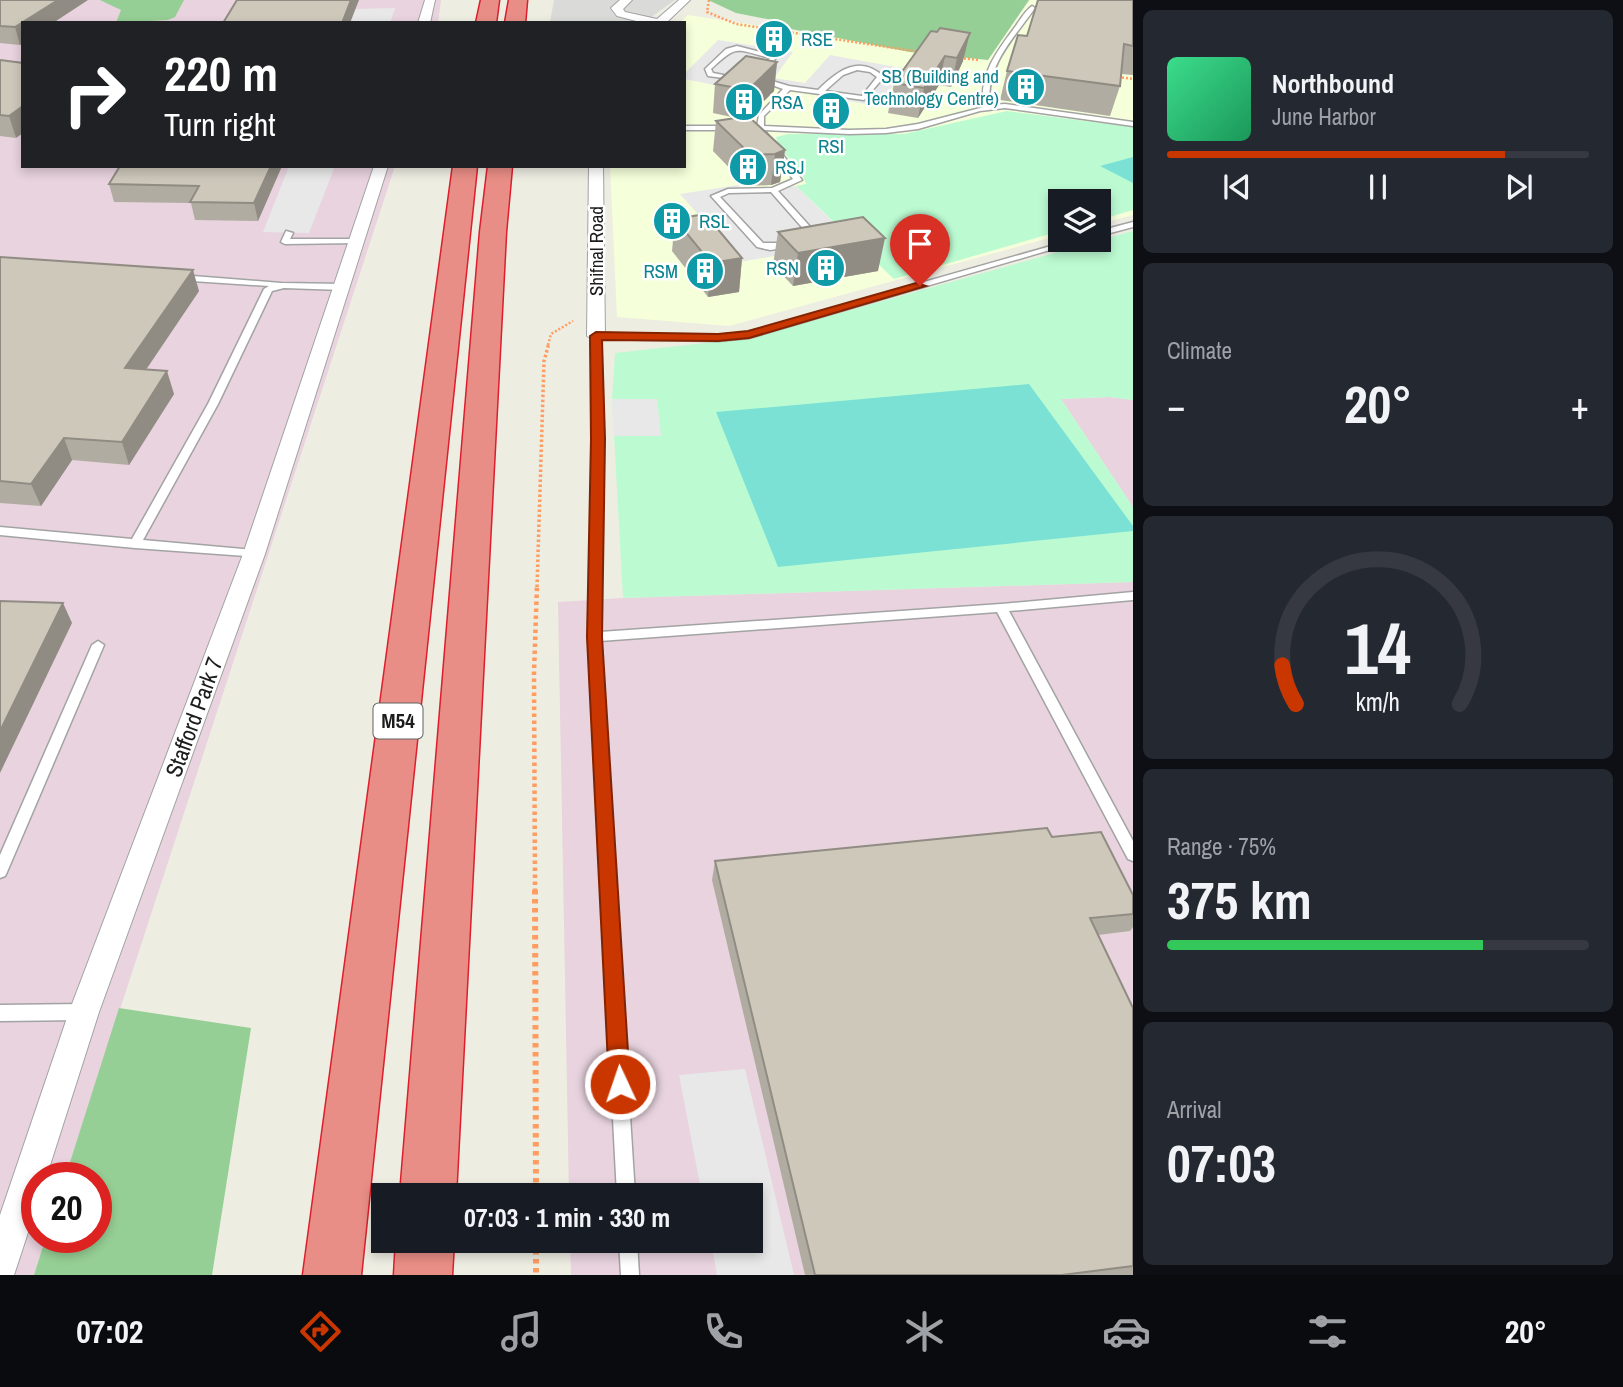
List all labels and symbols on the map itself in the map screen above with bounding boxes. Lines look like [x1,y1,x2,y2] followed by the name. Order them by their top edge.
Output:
[753,18,795,60] building icon: RSE
[801,26,833,52] place label: RSE
[864,63,999,111] place label: SB (Building and Technology Centre)
[1005,66,1047,108] building icon: SB (Building and Technology Centre)
[723,81,765,123] building icon: RSA
[771,89,804,115] place label: RSA
[810,90,852,132] building icon: RSI
[818,133,844,159] place label: RSI
[727,146,769,188] building icon: RSJ
[775,154,804,180] place label: RSJ
[651,200,693,242] building icon: RSL
[583,206,609,296] street label: Shifnal Road
[699,208,730,234] place label: RSL
[890,214,950,286] pin
[805,247,847,289] building icon: RSN
[684,250,726,292] building icon: RSM
[766,255,799,281] place label: RSN
[643,258,678,284] place label: RSM
[158,653,230,781] street label: Stafford Park 7
[374,704,422,738] road number: M54
[583,1047,657,1121] position arrow
[21,1162,112,1253] speed limit sign: 20

